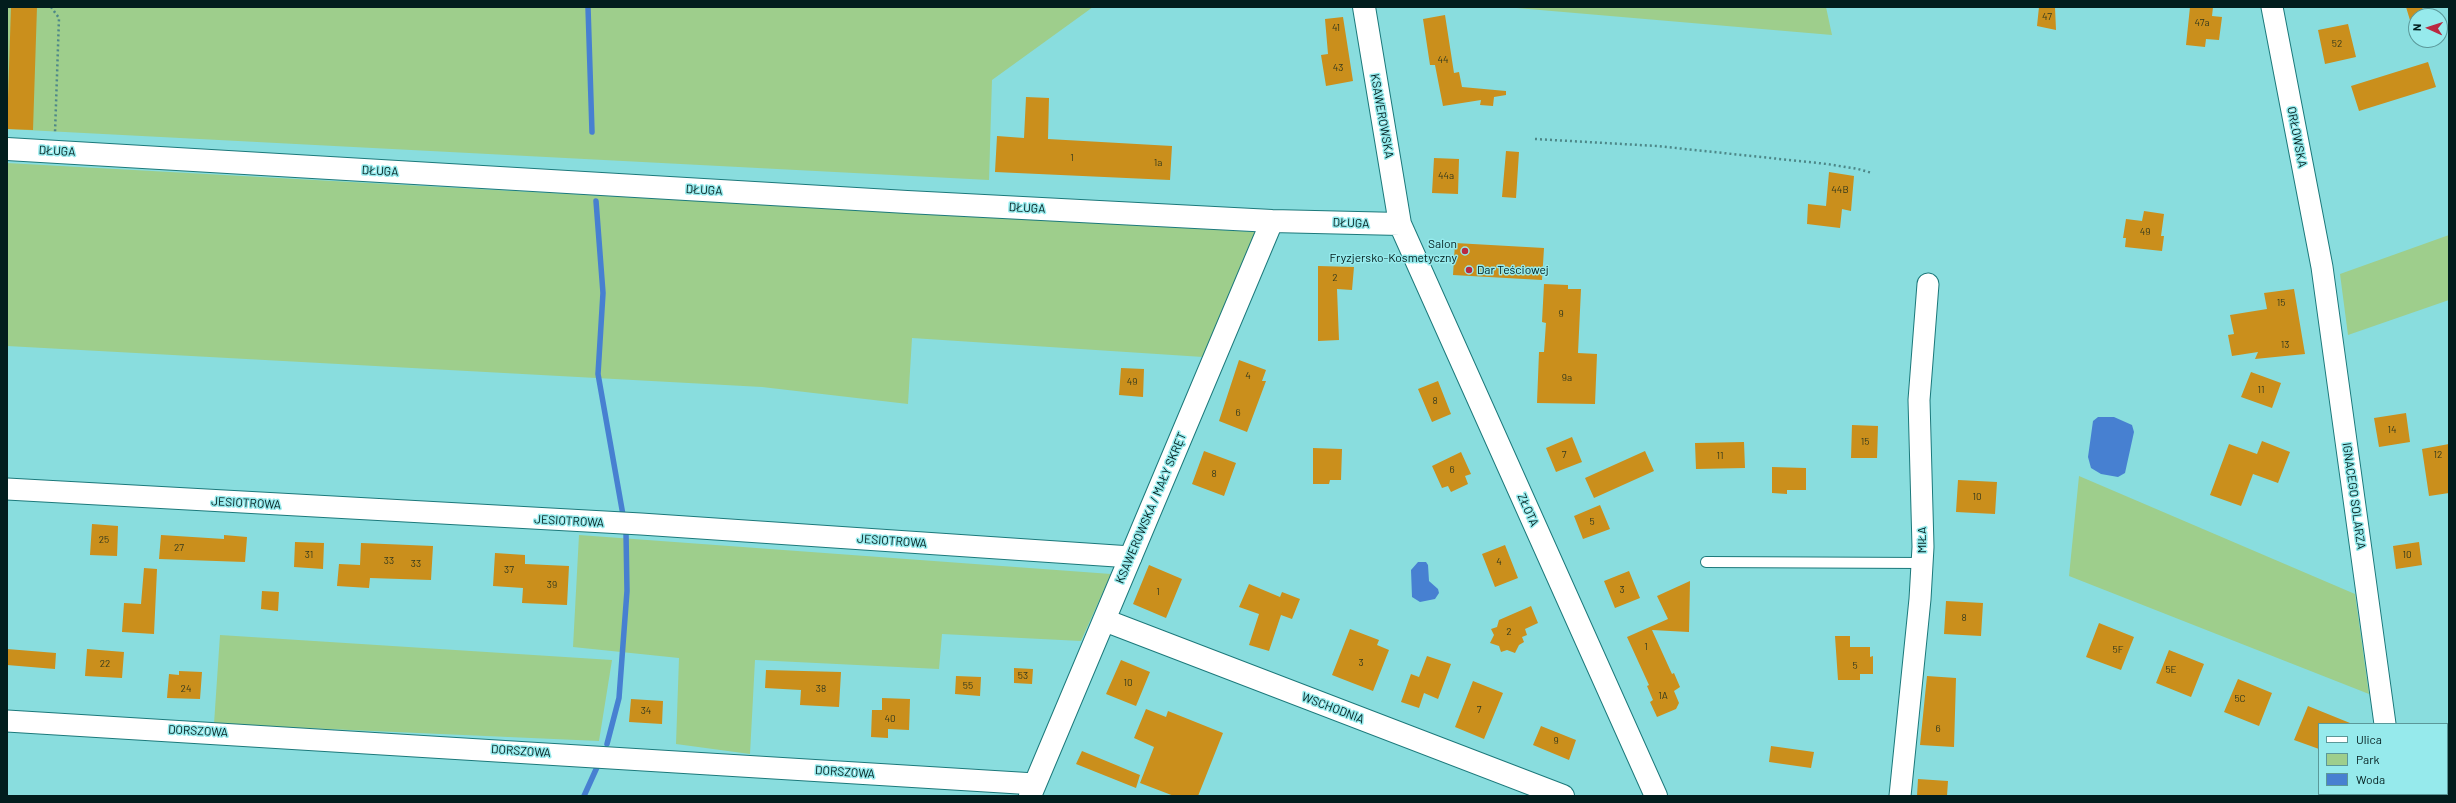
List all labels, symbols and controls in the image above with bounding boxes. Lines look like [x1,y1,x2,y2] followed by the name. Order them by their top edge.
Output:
[2408,8,2448,48] north arrow
[2042,11,2052,23] house number: 47
[2194,17,2210,29] house number: 47a
[1332,22,1340,34] house number: 41
[2410,23,2423,31] text: N
[2332,38,2342,50] house number: 52
[1437,54,1449,66] house number: 44
[1333,62,1343,74] house number: 43
[1367,73,1397,159] street label: KSAWEROWSKA
[2284,105,2310,169] street label: ORŁOWSKA
[38,143,76,159] street label: DŁUGA
[1070,152,1074,164] house number: 1
[1154,157,1162,169] house number: 1a
[361,163,399,179] street label: DŁUGA
[1438,170,1454,182] house number: 44a
[685,182,723,198] street label: DŁUGA
[1831,184,1849,196] house number: 44B
[1008,200,1046,216] street label: DŁUGA
[1332,215,1370,231] street label: DŁUGA
[2140,226,2150,238] house number: 49
[1329,237,1457,265] place label: Salon Fryzjersko-Kosmetyczny
[1460,246,1470,256] marker: Salon Fryzjersko-Kosmetyczny
[1477,263,1549,277] place label: Dar Teściowej
[1464,265,1474,275] marker: Dar Teściowej
[1332,272,1338,284] house number: 2
[2277,297,2285,309] house number: 15
[1558,308,1564,320] house number: 9
[2281,339,2289,351] house number: 13
[1245,370,1251,382] house number: 4
[1562,372,1572,384] house number: 9a
[1127,376,1137,388] house number: 49
[2257,384,2265,396] house number: 11
[1432,395,1438,407] house number: 8
[1235,407,1241,419] house number: 6
[2387,424,2397,436] house number: 14
[1113,430,1189,586] street label: KSAWEROWSKA / MAŁY SKRĘT
[1861,436,1869,448] house number: 15
[2339,442,2369,550] street label: IGNACEGO SOLARZA
[1562,449,1566,461] house number: 7
[2434,449,2442,461] house number: 12
[1716,450,1724,462] house number: 11
[1449,464,1455,476] house number: 6
[1211,468,1217,480] house number: 8
[1514,491,1542,529] street label: ZŁOTA
[1972,491,1982,503] house number: 10
[211,494,281,512] street label: JESIOTROWA
[534,512,604,530] street label: JESIOTROWA
[1589,516,1595,528] house number: 5
[1915,527,1929,553] street label: MIŁA
[857,531,927,551] street label: JESIOTROWA
[99,534,109,546] house number: 25
[174,542,184,554] house number: 27
[305,549,313,561] house number: 31
[2402,549,2412,561] house number: 10
[384,555,394,567] house number: 33
[1496,556,1502,568] house number: 4
[411,558,421,570] house number: 33
[504,564,514,576] house number: 37
[547,579,557,591] house number: 39
[1619,584,1625,596] house number: 3
[1156,586,1160,598] house number: 1
[1961,612,1967,624] house number: 8
[1506,626,1512,638] house number: 2
[1644,641,1648,653] house number: 1
[2113,644,2123,656] house number: 5F
[1358,657,1364,669] house number: 3
[100,658,110,670] house number: 22
[1852,660,1858,672] house number: 5
[2165,664,2177,676] house number: 5E
[1018,670,1028,682] house number: 53
[1123,677,1133,689] house number: 10
[963,680,973,692] house number: 55
[181,683,191,695] house number: 24
[816,683,826,695] house number: 38
[1300,689,1366,727] street label: WSCHODNIA
[1658,690,1668,702] house number: 1A
[2234,693,2246,705] house number: 5C
[1477,704,1481,716] house number: 7
[641,705,651,717] house number: 34
[884,713,896,725] house number: 40
[168,722,228,740] street label: DORSZOWA
[1935,723,1941,735] house number: 6
[2318,723,2448,795] legend
[2356,732,2382,746] text: Ulica
[1553,735,1559,747] house number: 9
[491,742,551,760] street label: DORSZOWA
[2356,752,2380,766] text: Park
[815,763,875,781] street label: DORSZOWA
[2356,772,2385,786] text: Woda

